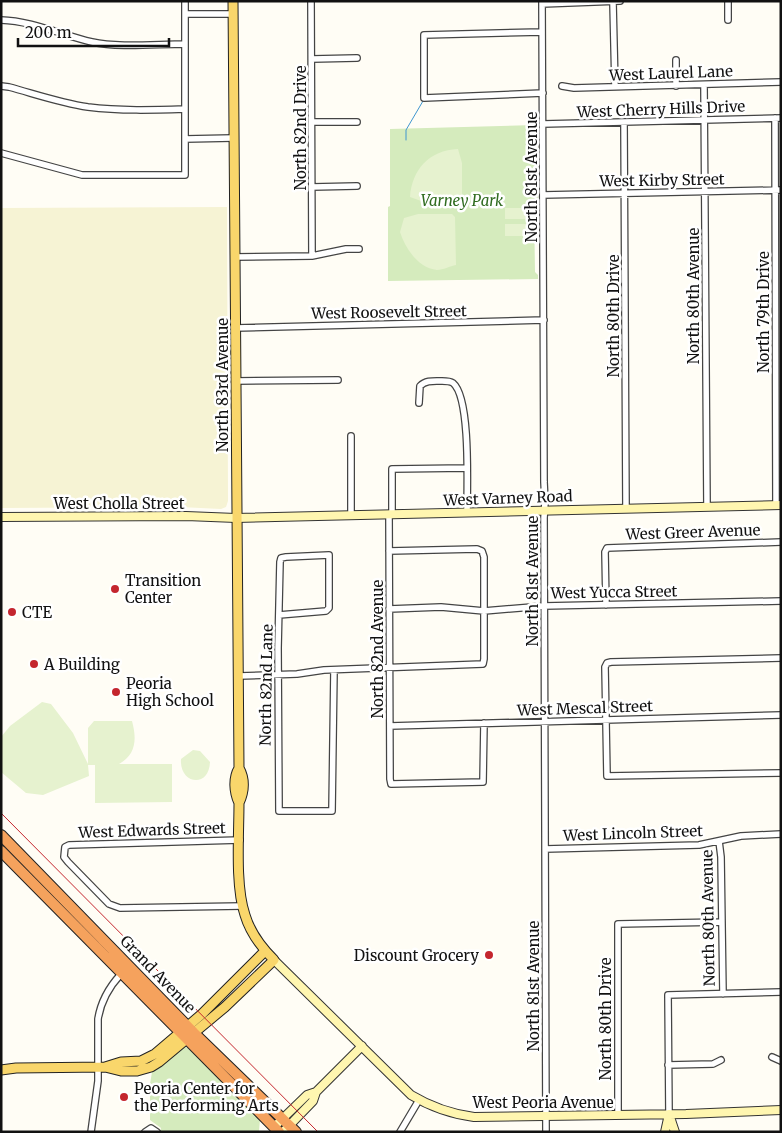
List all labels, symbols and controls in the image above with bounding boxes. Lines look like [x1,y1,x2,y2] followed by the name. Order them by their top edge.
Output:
[18,15,169,47] scale bar
[25,23,72,42] text: 200 m
[608,61,733,85] street label: West Laurel Lane
[291,65,310,191] street label: North 82nd Drive
[575,97,746,121] street label: West Cherry Hills Drive
[522,111,541,242] street label: North 81st Avenue
[598,169,725,191] street label: West Kirby Street
[421,191,504,210] park label: Varney Park
[684,228,703,364] street label: North 80th Avenue
[754,251,773,373] street label: North 79th Drive
[604,254,623,377] street label: North 80th Drive
[310,301,467,323] street label: West Roosevelt Street
[213,318,232,452] street label: North 83rd Avenue
[442,486,573,510] street label: West Varney Road
[52,494,185,513] street label: West Cholla Street
[523,515,542,646] street label: North 81st Avenue
[624,520,761,544] street label: West Greer Avenue
[125,571,201,607] place label: Transition Center
[368,579,387,718] street label: North 82nd Avenue
[549,581,678,603] street label: West Yucca Street
[109,583,121,595] marker: Transition Center
[22,603,52,622] place label: CTE
[6,606,18,618] marker: CTE
[255,624,277,746] street label: North 82nd Lane
[43,655,120,674] place label: A Building
[28,658,40,670] marker: A Building
[126,674,214,710] place label: Peoria High School
[110,686,122,698] marker: Peoria High School
[516,696,653,720] street label: West Mescal Street
[77,818,226,842] street label: West Edwards Street
[562,821,704,845] street label: West Lincoln Street
[697,849,719,986] street label: North 80th Avenue
[524,920,543,1051] street label: North 81st Avenue
[116,931,200,1017] street label: Grand Avenue
[354,946,479,965] place label: Discount Grocery
[483,949,495,961] marker: Discount Grocery
[596,957,615,1080] street label: North 80th Drive
[134,1079,279,1115] place label: Peoria Center for the Performing Arts
[118,1091,130,1103] marker: Peoria Center for the Performing Arts
[471,1093,614,1112] street label: West Peoria Avenue

